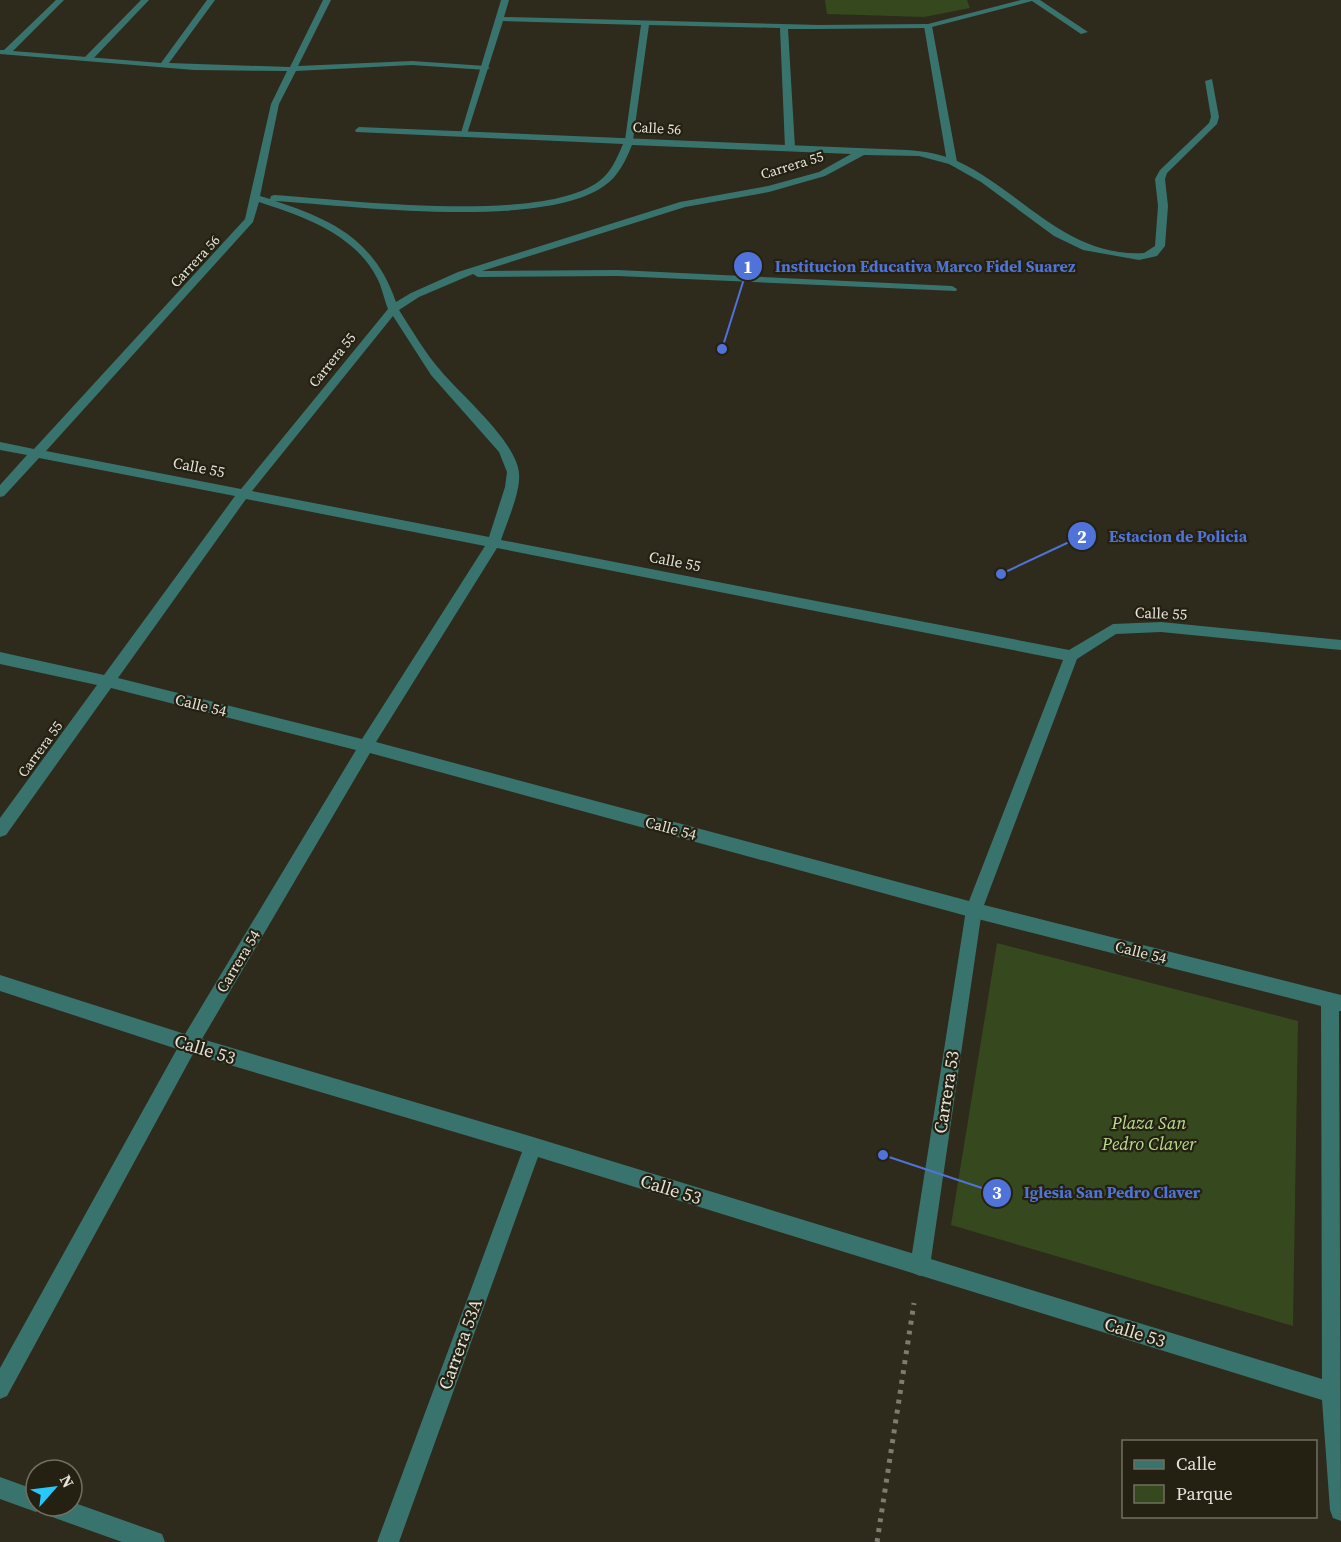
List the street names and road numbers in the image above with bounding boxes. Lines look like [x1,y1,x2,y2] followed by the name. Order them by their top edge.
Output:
[632,117,682,139] street label: Calle 56
[758,146,826,184] street label: Carrera 55
[166,230,224,292] street label: Carrera 56
[304,328,360,392] street label: Carrera 55
[171,452,227,482] street label: Calle 55
[647,546,703,576] street label: Calle 55
[1135,602,1187,624] street label: Calle 55
[173,688,229,722] street label: Calle 54
[13,717,67,781] street label: Carrera 55
[643,811,699,845] street label: Calle 54
[211,925,265,996] street label: Carrera 54
[1113,935,1169,969] street label: Calle 54
[171,1028,239,1070] street label: Calle 53
[927,1049,965,1135] street label: Carrera 53
[637,1168,705,1210] street label: Calle 53
[432,1295,488,1393] street label: Carrera 53A
[1101,1311,1169,1353] street label: Calle 53

